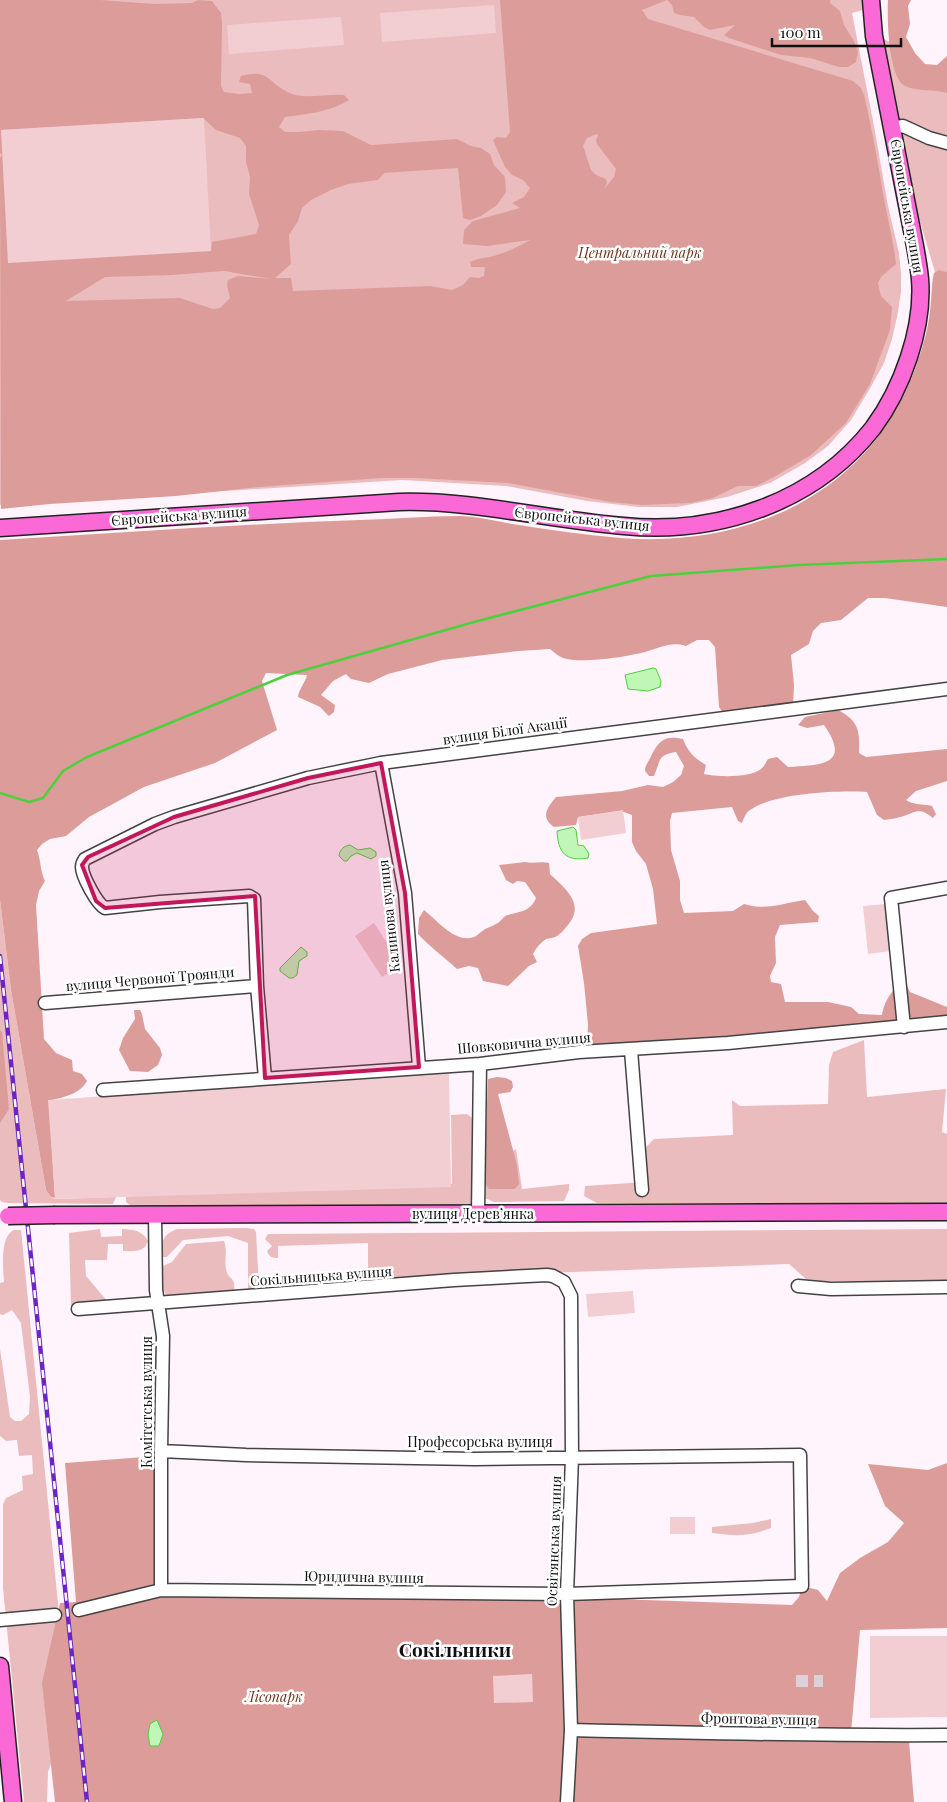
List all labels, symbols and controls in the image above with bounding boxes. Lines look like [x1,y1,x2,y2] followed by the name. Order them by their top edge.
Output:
[772,15,901,47] scale bar
[780,22,821,42] text: 100 m
[886,137,929,275] street label: Європейська вулиця
[577,243,702,262] park label: Центральний парк
[110,501,248,530] street label: Європейська вулиця
[513,502,651,535] street label: Європейська вулиця
[441,712,569,749] street label: вулиця Білої Акації
[373,858,404,973] street label: Калинова вулиця
[65,962,235,995] street label: вулиця Червоної Троянди
[456,1027,592,1058] street label: Шовковична вулиця
[412,1204,534,1223] street label: вулиця Дерев’янка
[249,1261,393,1290] street label: Сокільницька вулиця
[137,1336,156,1468] street label: Комітетська вулиця
[407,1432,553,1451] street label: Професорська вулиця
[542,1475,565,1607] street label: Освітянська вулиця
[304,1566,425,1587] street label: Юридична вулиця
[399,1636,511,1662] district label: Сокільники
[244,1687,303,1706] park label: Лісопарк
[701,1708,817,1729] street label: Фронтова вулиця

